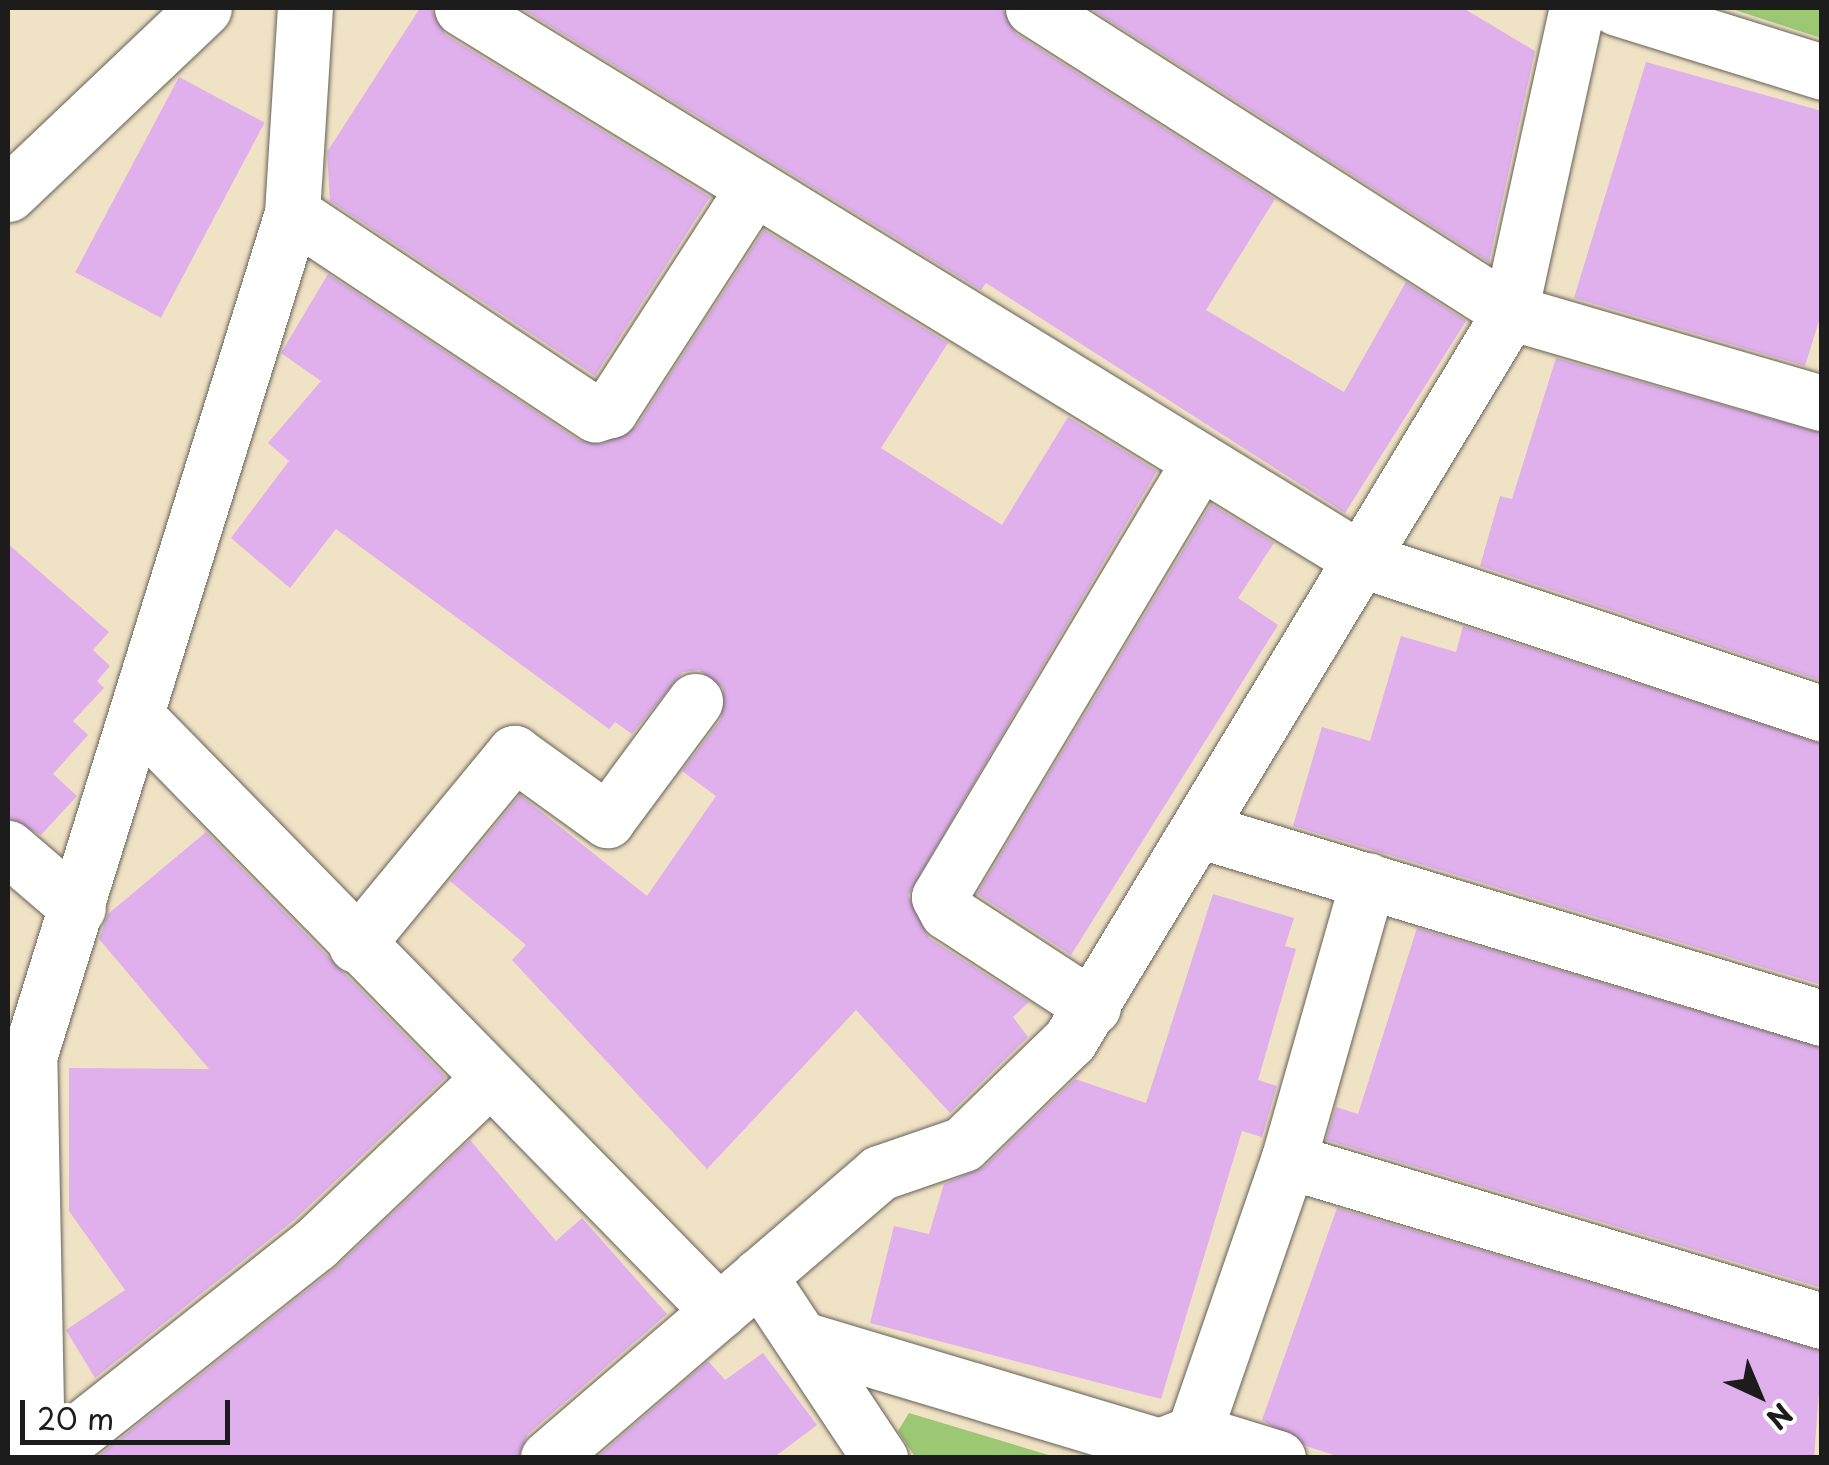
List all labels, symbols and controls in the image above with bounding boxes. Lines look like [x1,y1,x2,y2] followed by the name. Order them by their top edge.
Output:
[1709,1345,1809,1445] north arrow
[25,1380,235,1442] scale bar
[1757,1394,1803,1440] text: N
[37,1395,114,1440] text: 20 m

